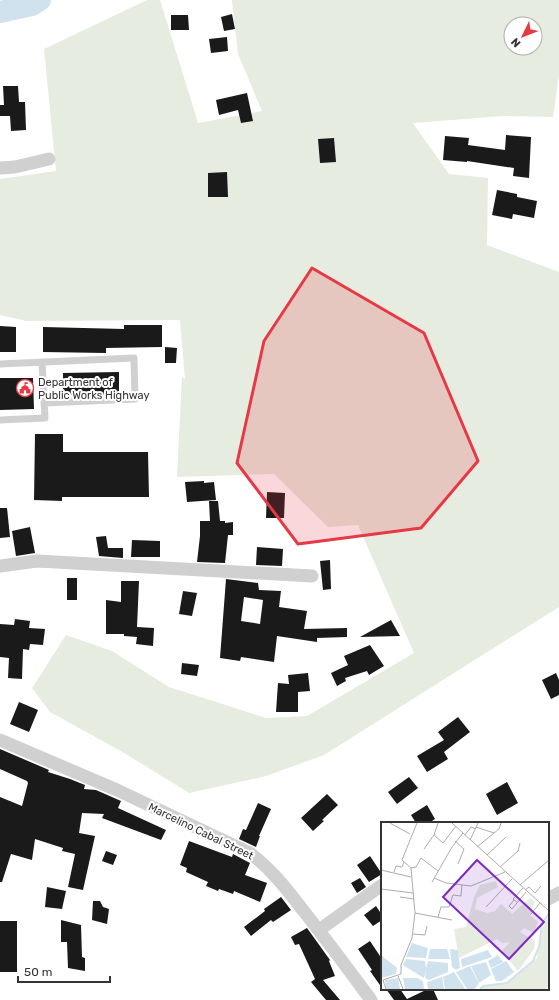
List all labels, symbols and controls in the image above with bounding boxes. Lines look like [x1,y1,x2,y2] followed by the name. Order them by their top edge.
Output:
[503,16,543,56] north arrow
[509,35,524,50] text: N
[38,376,149,402] place label: Department of Public Works Highway
[15,378,35,398] public building icon: Department of Public Works Highway
[146,800,256,863] street label: Marcelino Cabal Street
[381,822,549,990] inset map
[18,958,110,984] scale bar
[24,965,52,979] text: 50 m

